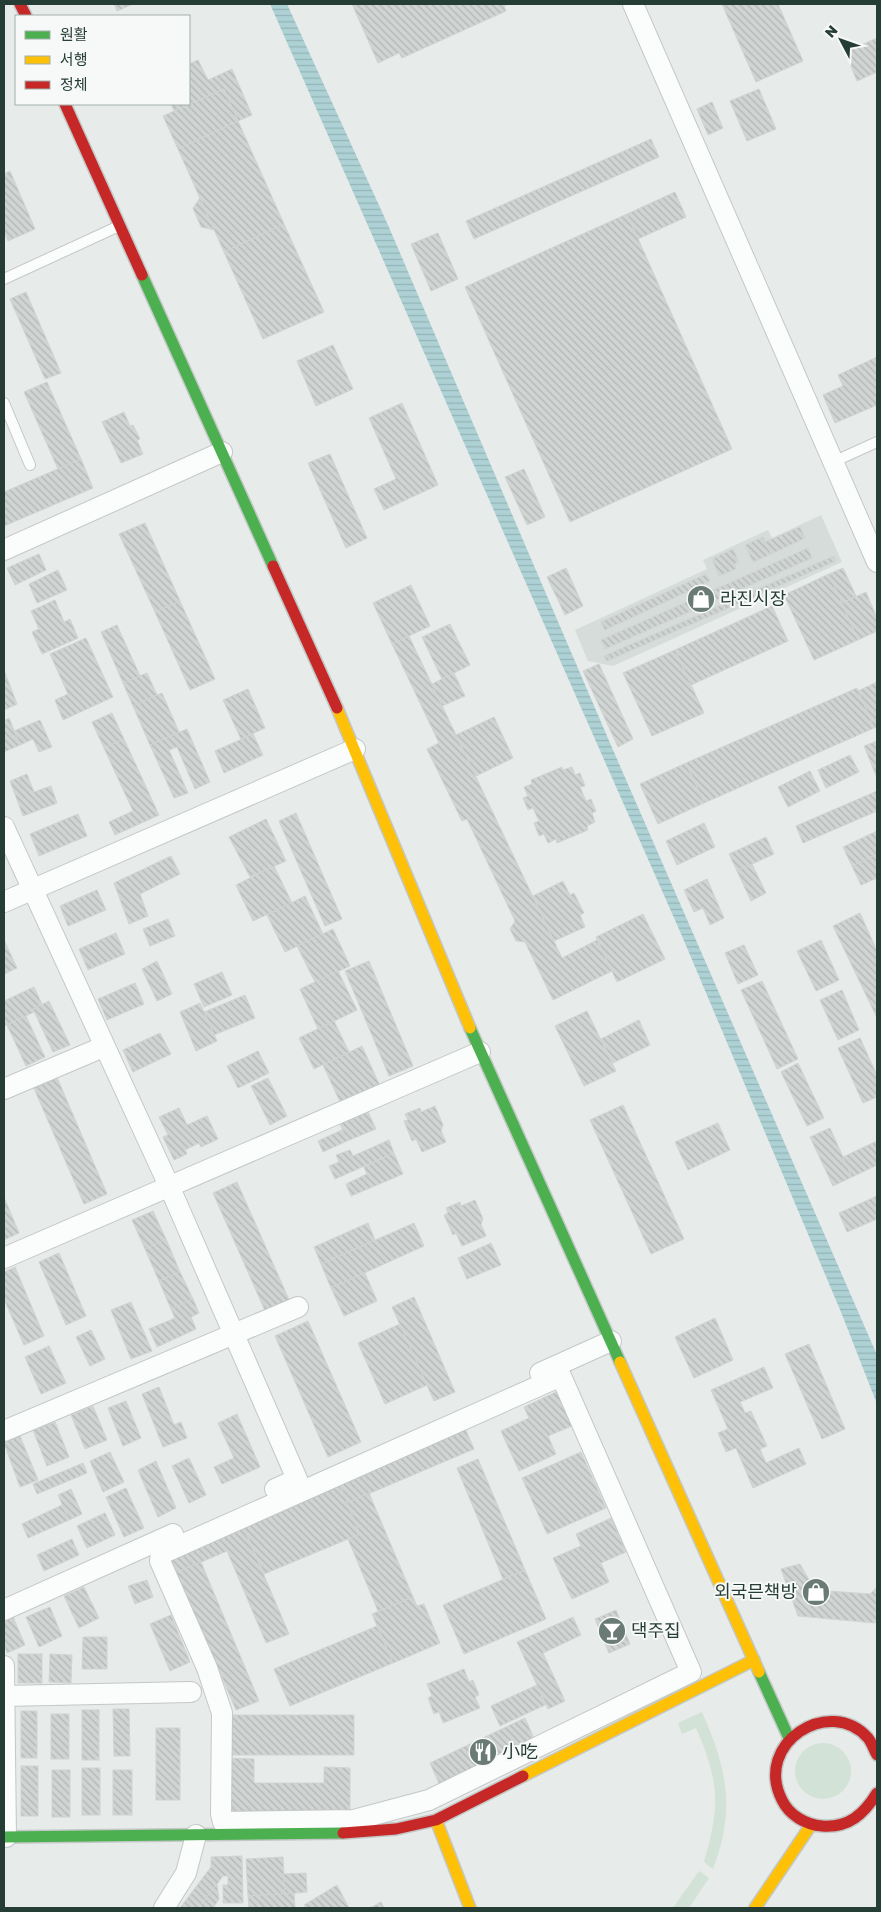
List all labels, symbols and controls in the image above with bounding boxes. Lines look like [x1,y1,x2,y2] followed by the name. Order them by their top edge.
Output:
[15,15,190,105] legend
[816,15,866,65] north arrow
[821,22,841,41] text: N
[60,25,88,43] text: 원활
[60,50,88,68] text: 서행
[60,75,88,93] text: 정체
[686,584,716,614] shop icon: 라진시장
[720,587,786,609] place label: 라진시장
[801,1577,831,1607] shop icon: 외국믄책방
[714,1580,797,1602] place label: 외국믄책방
[597,1616,627,1646] bar icon: 댁주집
[631,1619,681,1641] place label: 댁주집
[468,1737,498,1767] restaurant icon: 小吃
[502,1740,538,1762] place label: 小吃

